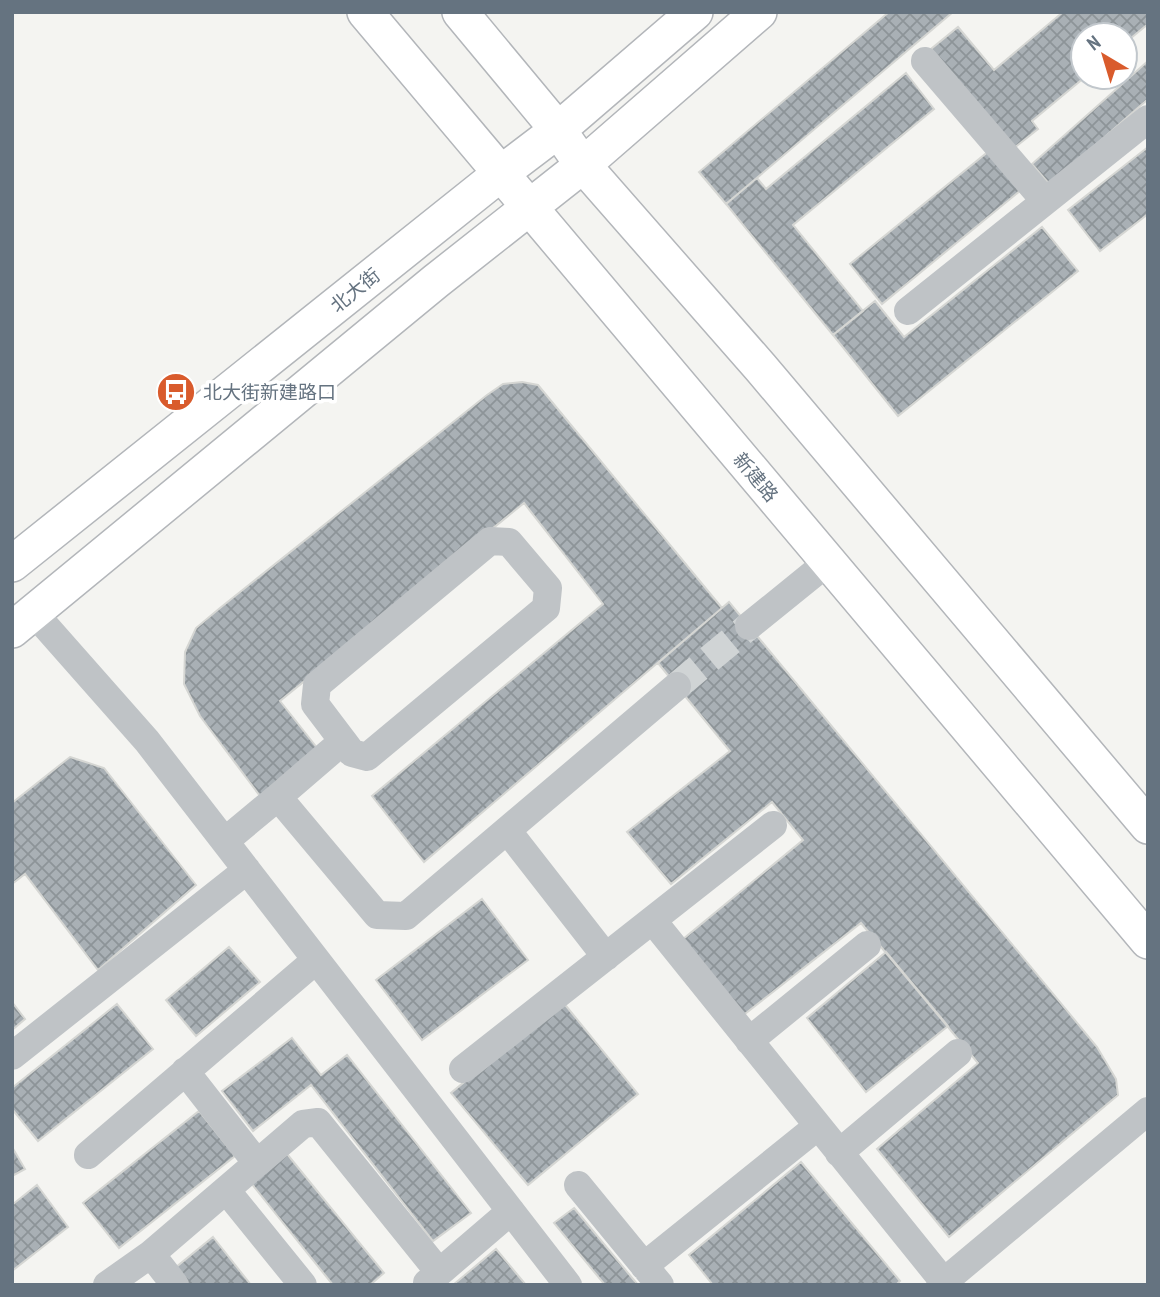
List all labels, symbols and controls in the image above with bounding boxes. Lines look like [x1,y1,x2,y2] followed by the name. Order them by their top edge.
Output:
[1069,21,1139,91] north arrow
[1082,30,1105,55] text: N
[325,263,385,317] street label: 北大街
[155,371,197,413] bus stop icon: 北大街新建路口
[203,380,336,404] place label: 北大街新建路口
[728,447,784,507] street label: 新建路

